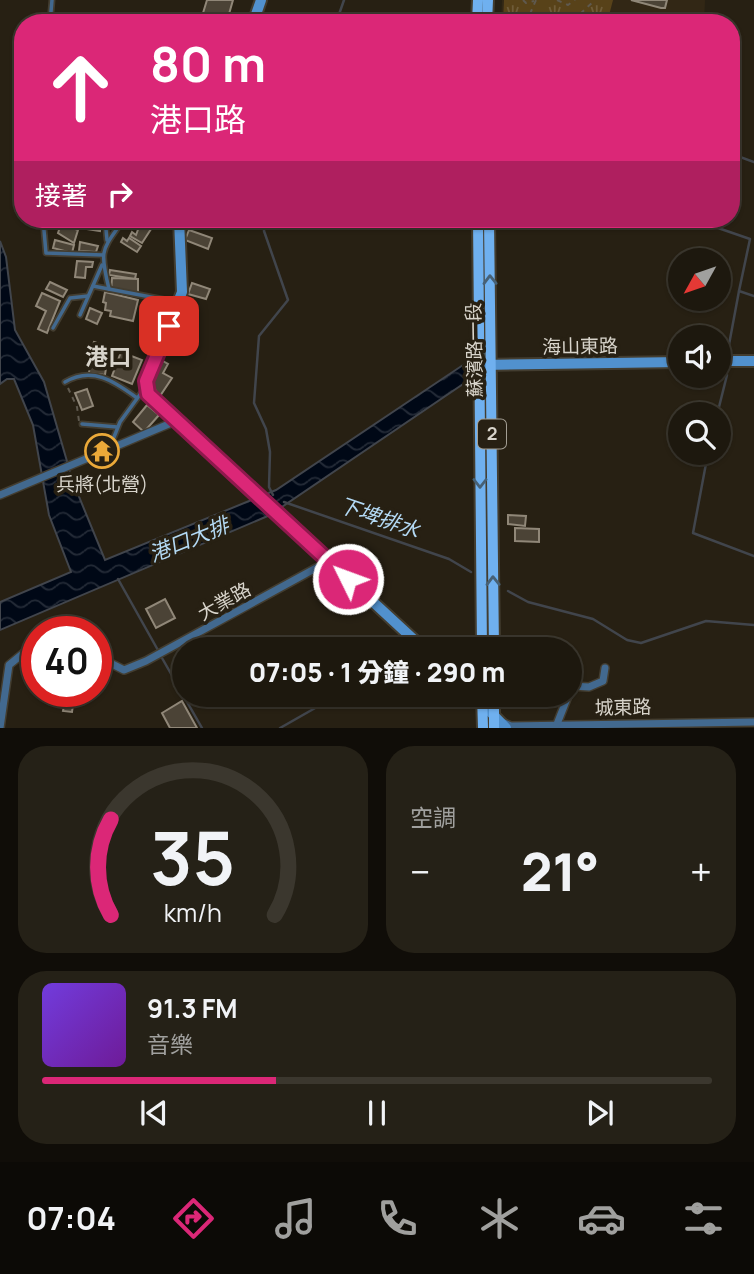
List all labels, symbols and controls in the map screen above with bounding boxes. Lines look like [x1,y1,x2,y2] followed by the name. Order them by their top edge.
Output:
[150,30,266,97] text: 80 m
[35,42,126,133] icon: ahead
[150,97,246,141] text: 港口路
[101,175,139,213] icon: right
[35,177,87,213] text: 接著
[668,248,732,312] north arrow
[668,248,731,465] map controls
[483,274,498,285] one-way arrow
[139,296,199,356] pin
[460,302,488,398] street label: 蘇濱路一段
[150,307,188,345] icon: arrive
[668,325,731,388] button: sound
[542,332,618,360] street label: 海山東路
[85,340,131,372] district label: 港口
[668,402,731,465] button: search
[478,420,506,448] road number: 2
[83,432,121,470] temple icon: 兵將(北營)
[56,471,148,497] place label: 兵將(北營)
[472,478,488,489] one-way arrow
[335,490,425,544] water label: 下埤排水
[144,509,236,568] water label: 港口大排
[311,542,385,616] position arrow
[485,575,501,586] one-way arrow
[193,576,255,626] street label: 大業路
[21,616,112,707] speed limit sign: 40
[249,654,505,690] text: 07:05 · 1 分鐘 · 290 m
[594,694,652,720] street label: 城東路
[410,801,456,833] text: 空調
[151,808,236,908] text: 35
[521,836,600,907] text: 21°
[410,845,431,897] text: −
[690,845,712,897] text: +
[164,895,222,930] text: km/h
[147,990,238,1026] text: 91.3 FM
[147,1028,193,1060] text: 音樂
[135,1094,173,1132] icon: previous
[358,1094,396,1132] icon: pause
[581,1094,619,1132] icon: next
[169,1194,218,1243] icon: directions
[271,1194,320,1243] icon: music
[373,1194,422,1243] icon: phone
[475,1194,524,1243] icon: climate
[577,1194,626,1243] icon: car
[679,1194,728,1243] icon: filters
[26,1196,116,1240] text: 07:04

